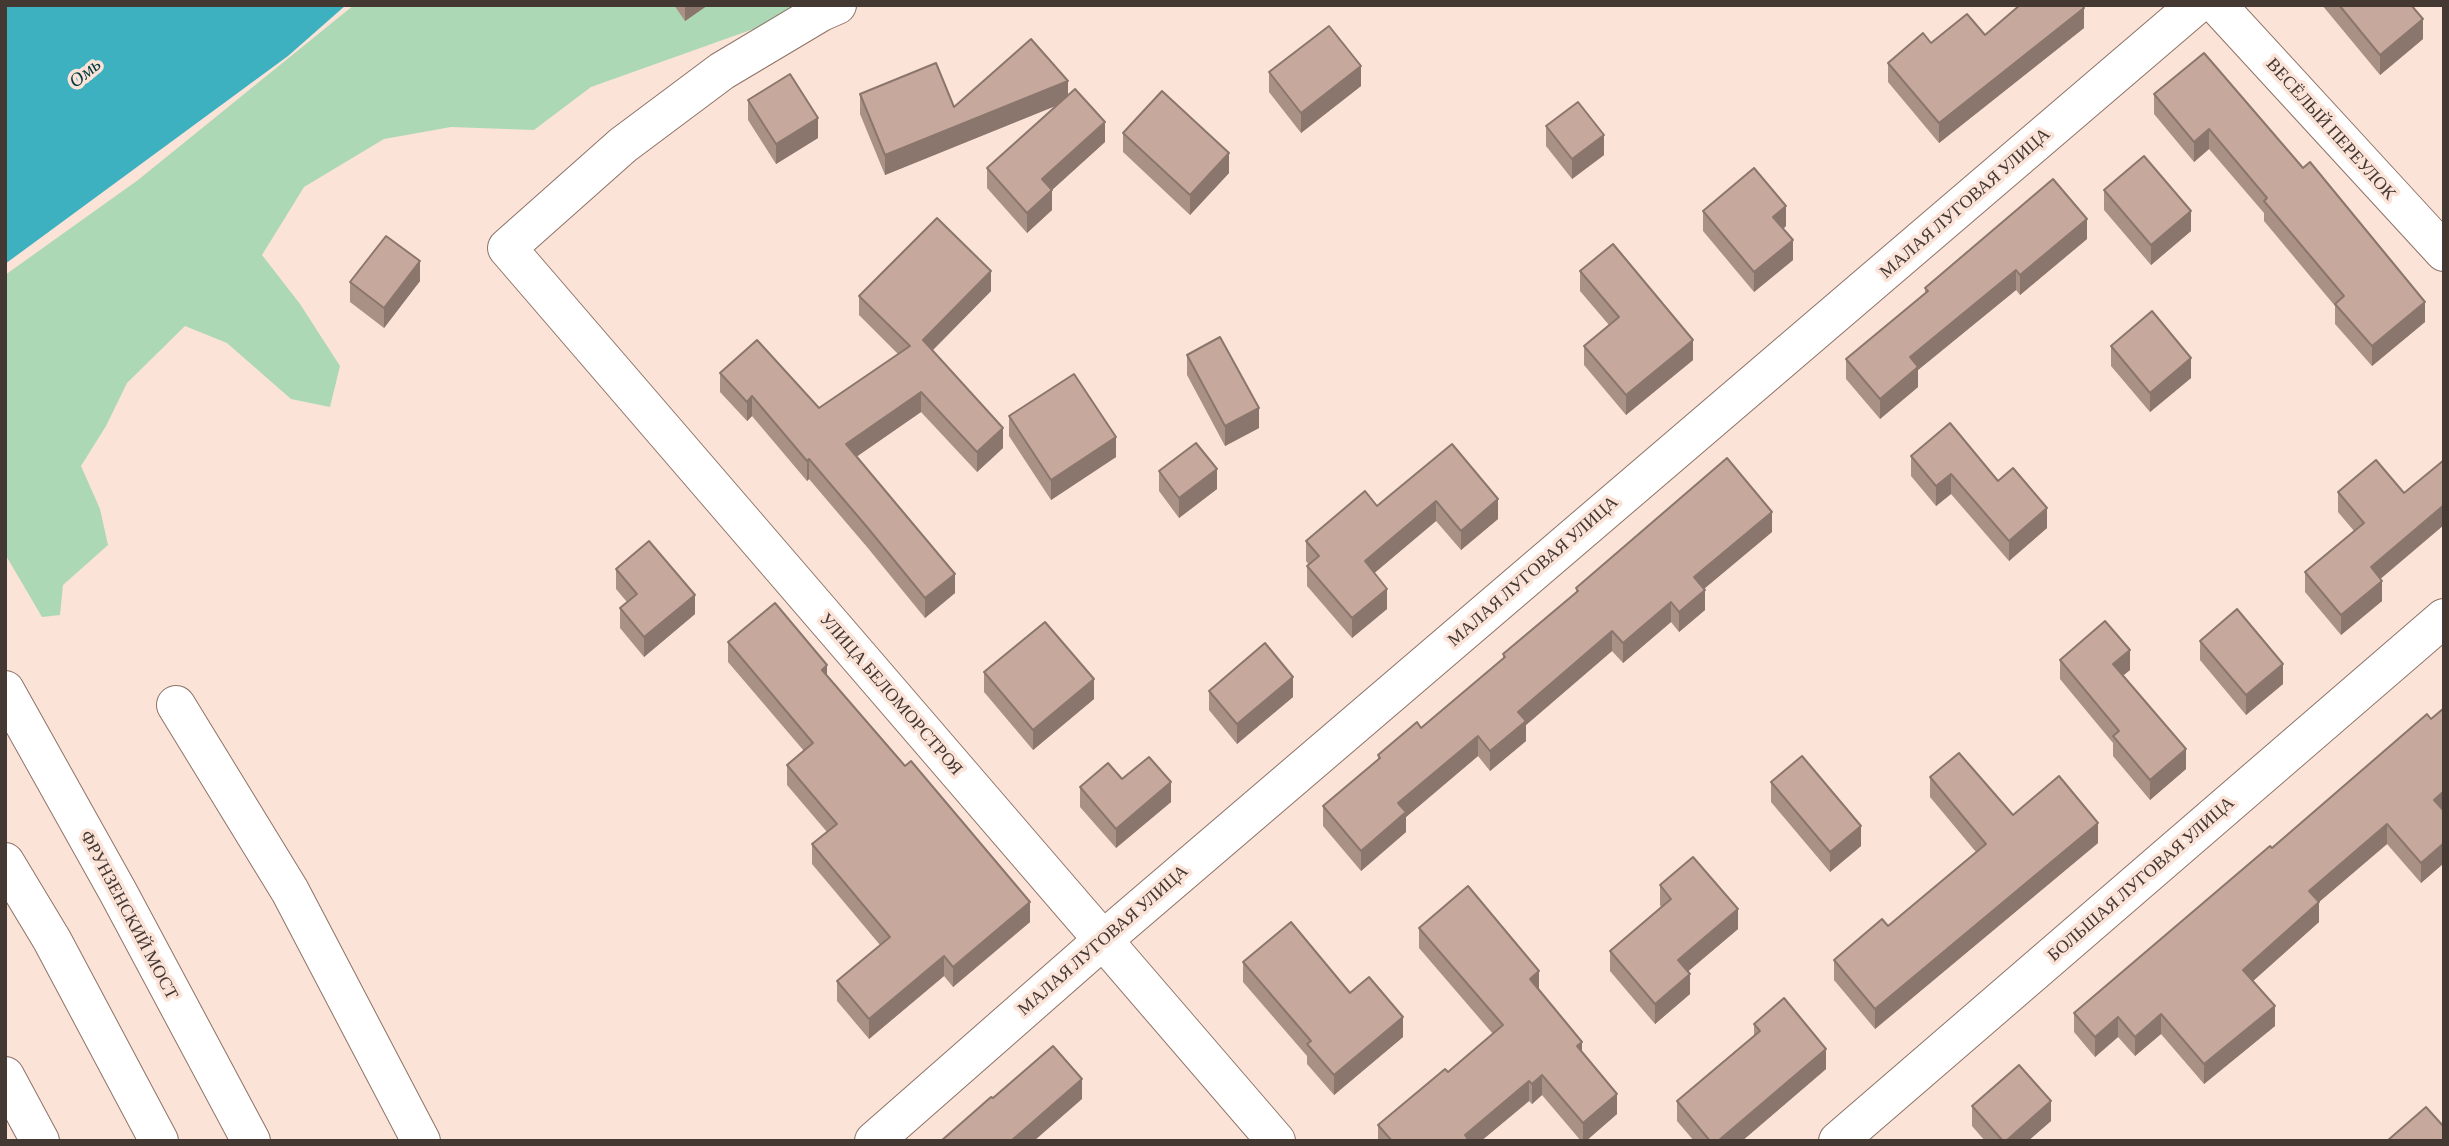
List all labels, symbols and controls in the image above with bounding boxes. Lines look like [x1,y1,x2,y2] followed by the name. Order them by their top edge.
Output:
[64,53,106,93] water label: Омь
[2262,54,2400,204] street label: ВЕСЁЛЫЙ ПЕРЕУЛОК
[1875,123,2055,283] street label: МАЛАЯ ЛУГОВАЯ УЛИЦА
[1443,491,1623,651] street label: МАЛАЯ ЛУГОВАЯ УЛИЦА
[815,609,967,779] street label: УЛИЦА БЕЛОМОРСТРОЯ
[2043,792,2239,966] street label: БОЛЬШАЯ ЛУГОВАЯ УЛИЦА
[75,827,183,1003] street label: ФРУНЗЕНСКИЙ МОСТ
[1013,860,1193,1020] street label: МАЛАЯ ЛУГОВАЯ УЛИЦА

